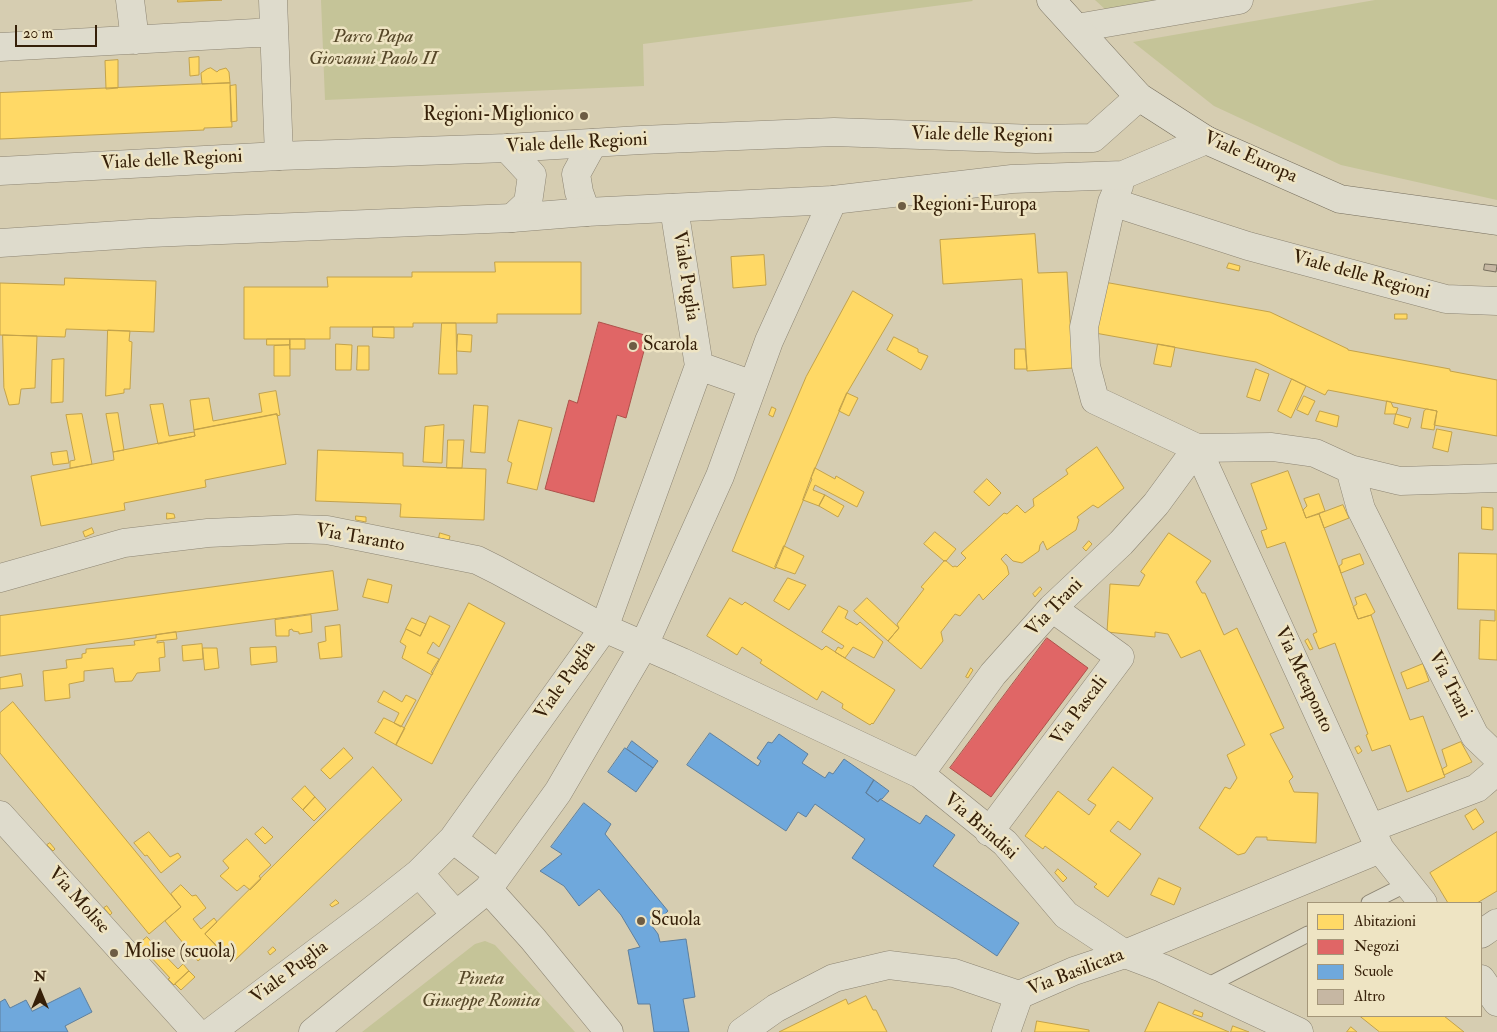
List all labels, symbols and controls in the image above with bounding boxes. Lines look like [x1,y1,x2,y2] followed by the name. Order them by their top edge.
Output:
[18,15,100,47] scale bar
[23,24,53,43] text: 20 m
[309,27,437,71] park label: Parco Papa Giovanni Paolo II
[423,105,574,127] place label: Regioni-Miglionico
[578,110,590,122] marker: Regioni-Miglionico
[911,123,1053,149] street label: Viale delle Regioni
[1200,127,1300,189] street label: Viale Europa
[506,129,648,159] street label: Viale delle Regioni
[101,146,243,176] street label: Viale delle Regioni
[912,195,1037,217] place label: Regioni-Europa
[896,200,908,212] marker: Regioni-Europa
[667,229,703,323] street label: Viale Puglia
[1290,247,1432,305] street label: Viale delle Regioni
[643,335,698,357] place label: Scarola
[627,340,639,352] marker: Scarola
[314,520,406,558] street label: Via Taranto
[1022,574,1088,642] street label: Via Trani
[1269,624,1337,736] street label: Via Metaponto
[531,637,601,725] street label: Viale Puglia
[1422,648,1476,722] street label: Via Trani
[1047,672,1113,750] street label: Via Pascali
[938,789,1022,865] street label: Via Brindisi
[42,863,114,939] street label: Via Molise
[1307,902,1482,1017] legend
[651,910,701,932] place label: Scuola
[1354,912,1416,931] text: Abitazioni
[635,915,647,927] marker: Scuola
[247,937,333,1009] street label: Viale Puglia
[1354,937,1399,956] text: Negozi
[124,942,235,964] place label: Molise (scuola)
[1025,944,1127,1002] street label: Via Basilicata
[108,947,120,959] marker: Molise (scuola)
[1354,962,1393,981] text: Scuole
[15,967,65,1017] north arrow
[34,968,46,985] text: N
[422,969,540,1013] park label: Pineta Giuseppe Romita
[1354,987,1385,1006] text: Altro

